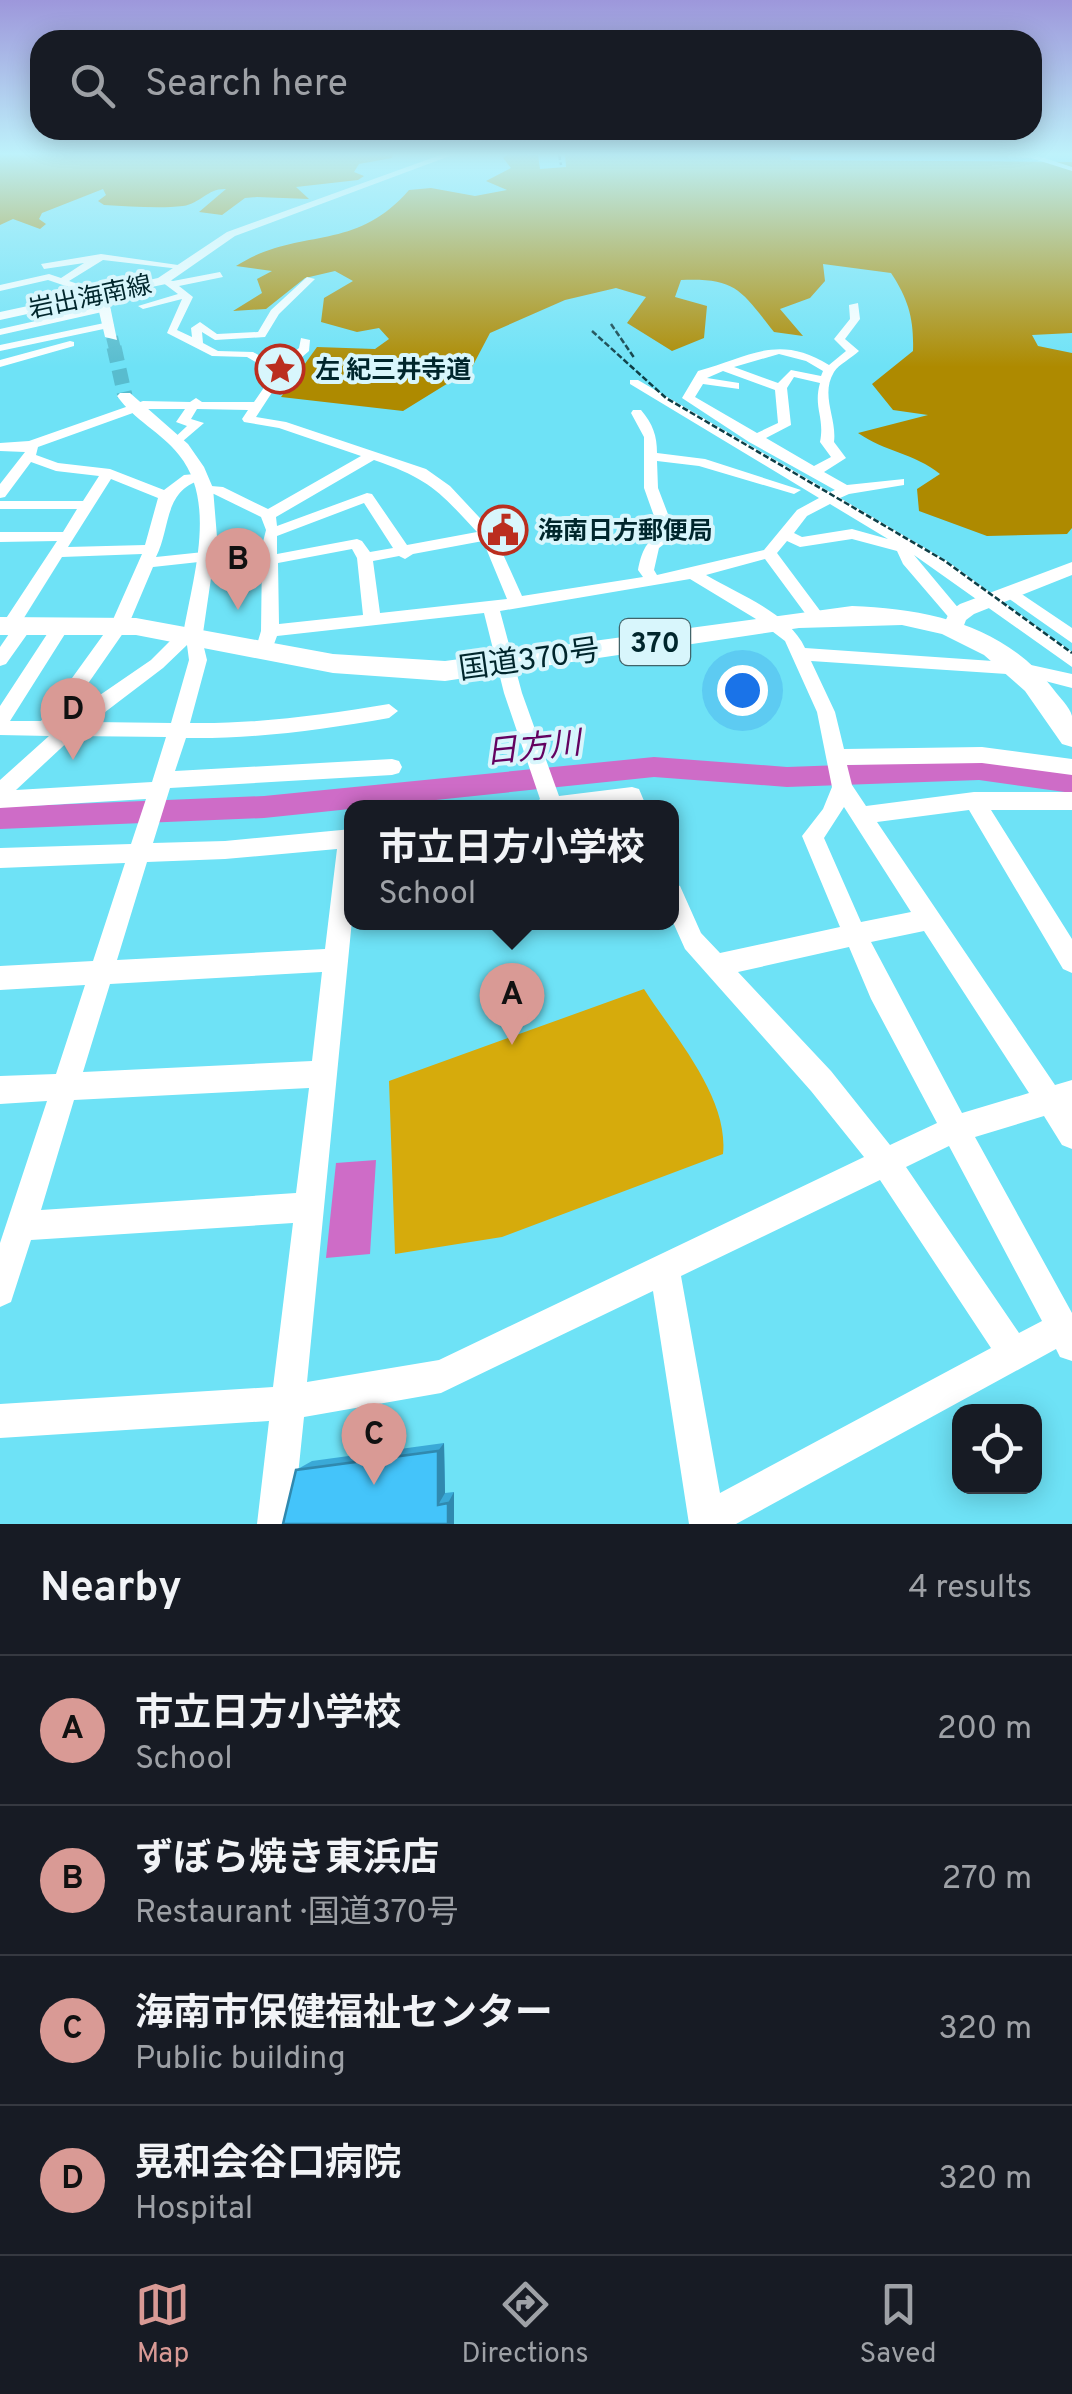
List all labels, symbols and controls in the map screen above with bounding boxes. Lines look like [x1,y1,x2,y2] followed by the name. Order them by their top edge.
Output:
[30,30,1042,140] search box
[65,58,120,113] icon: search
[145,61,348,110] text: Search here
[26,270,155,328] street label: 岩出海南線
[254,343,306,395] place icon: 左 紀三井寺道
[315,356,471,388] place label: 左 紀三井寺道
[477,504,529,556] public building icon: 海南日方郵便局
[538,517,713,549] place label: 海南日方郵便局
[206,528,270,610] pin: B
[620,619,690,665] road number: 370
[457,633,602,690] street label: 国道370号
[717,665,768,716] your location
[40,678,106,760] pin: D
[483,725,586,775] water label: 日方川
[344,800,679,930] popup
[378,826,645,875] text: 市立日方小学校
[378,875,476,915] text: School
[480,962,544,1045] pin: A
[342,1402,406,1485] pin: C
[952,1404,1042,1494] map controls
[952,1404,1042,1494] button: locate
[40,1563,182,1616] text: Nearby
[908,1569,1032,1609] text: 4 results
[135,1691,401,1740] text: 市立日方小学校
[61,1710,84,1750] text: A
[937,1710,1032,1750] text: 200 m
[135,1740,233,1780] text: School
[135,1836,439,1885] text: ずぼら焼き東浜店
[61,1860,84,1900] text: B
[942,1860,1032,1900] text: 270 m
[135,1894,459,1934] text: Restaurant · 国道370号
[135,1991,553,2040] text: 海南市保健福祉センター
[62,2010,83,2050] text: C
[939,2010,1032,2050] text: 320 m
[135,2040,346,2080] text: Public building
[135,2141,401,2190] text: 晃和会谷口病院
[61,2160,84,2200] text: D
[939,2160,1032,2200] text: 320 m
[135,2190,253,2230] text: Hospital
[135,2277,190,2373] tab: Map
[461,2277,589,2373] tab: Directions
[860,2277,937,2373] tab: Saved

